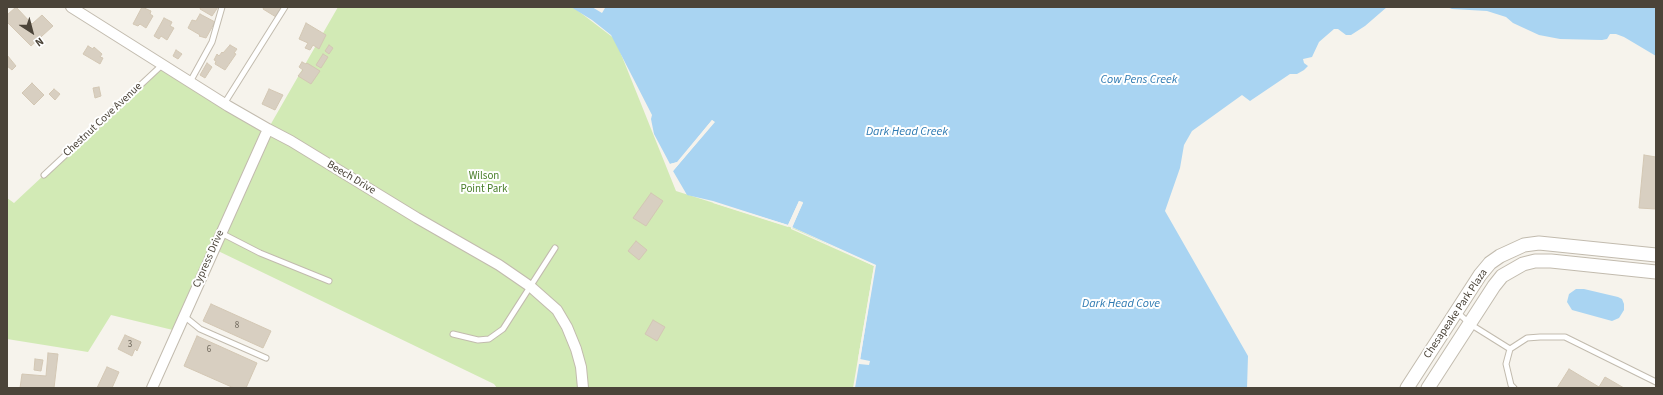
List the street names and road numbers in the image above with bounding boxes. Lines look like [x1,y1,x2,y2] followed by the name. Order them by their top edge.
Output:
[61,80,145,160] street label: Chestnut Cove Avenue
[324,158,378,198] street label: Beech Drive
[190,228,228,290] street label: Cypress Drive
[1421,267,1491,361] street label: Chesapeake Park Plaza

